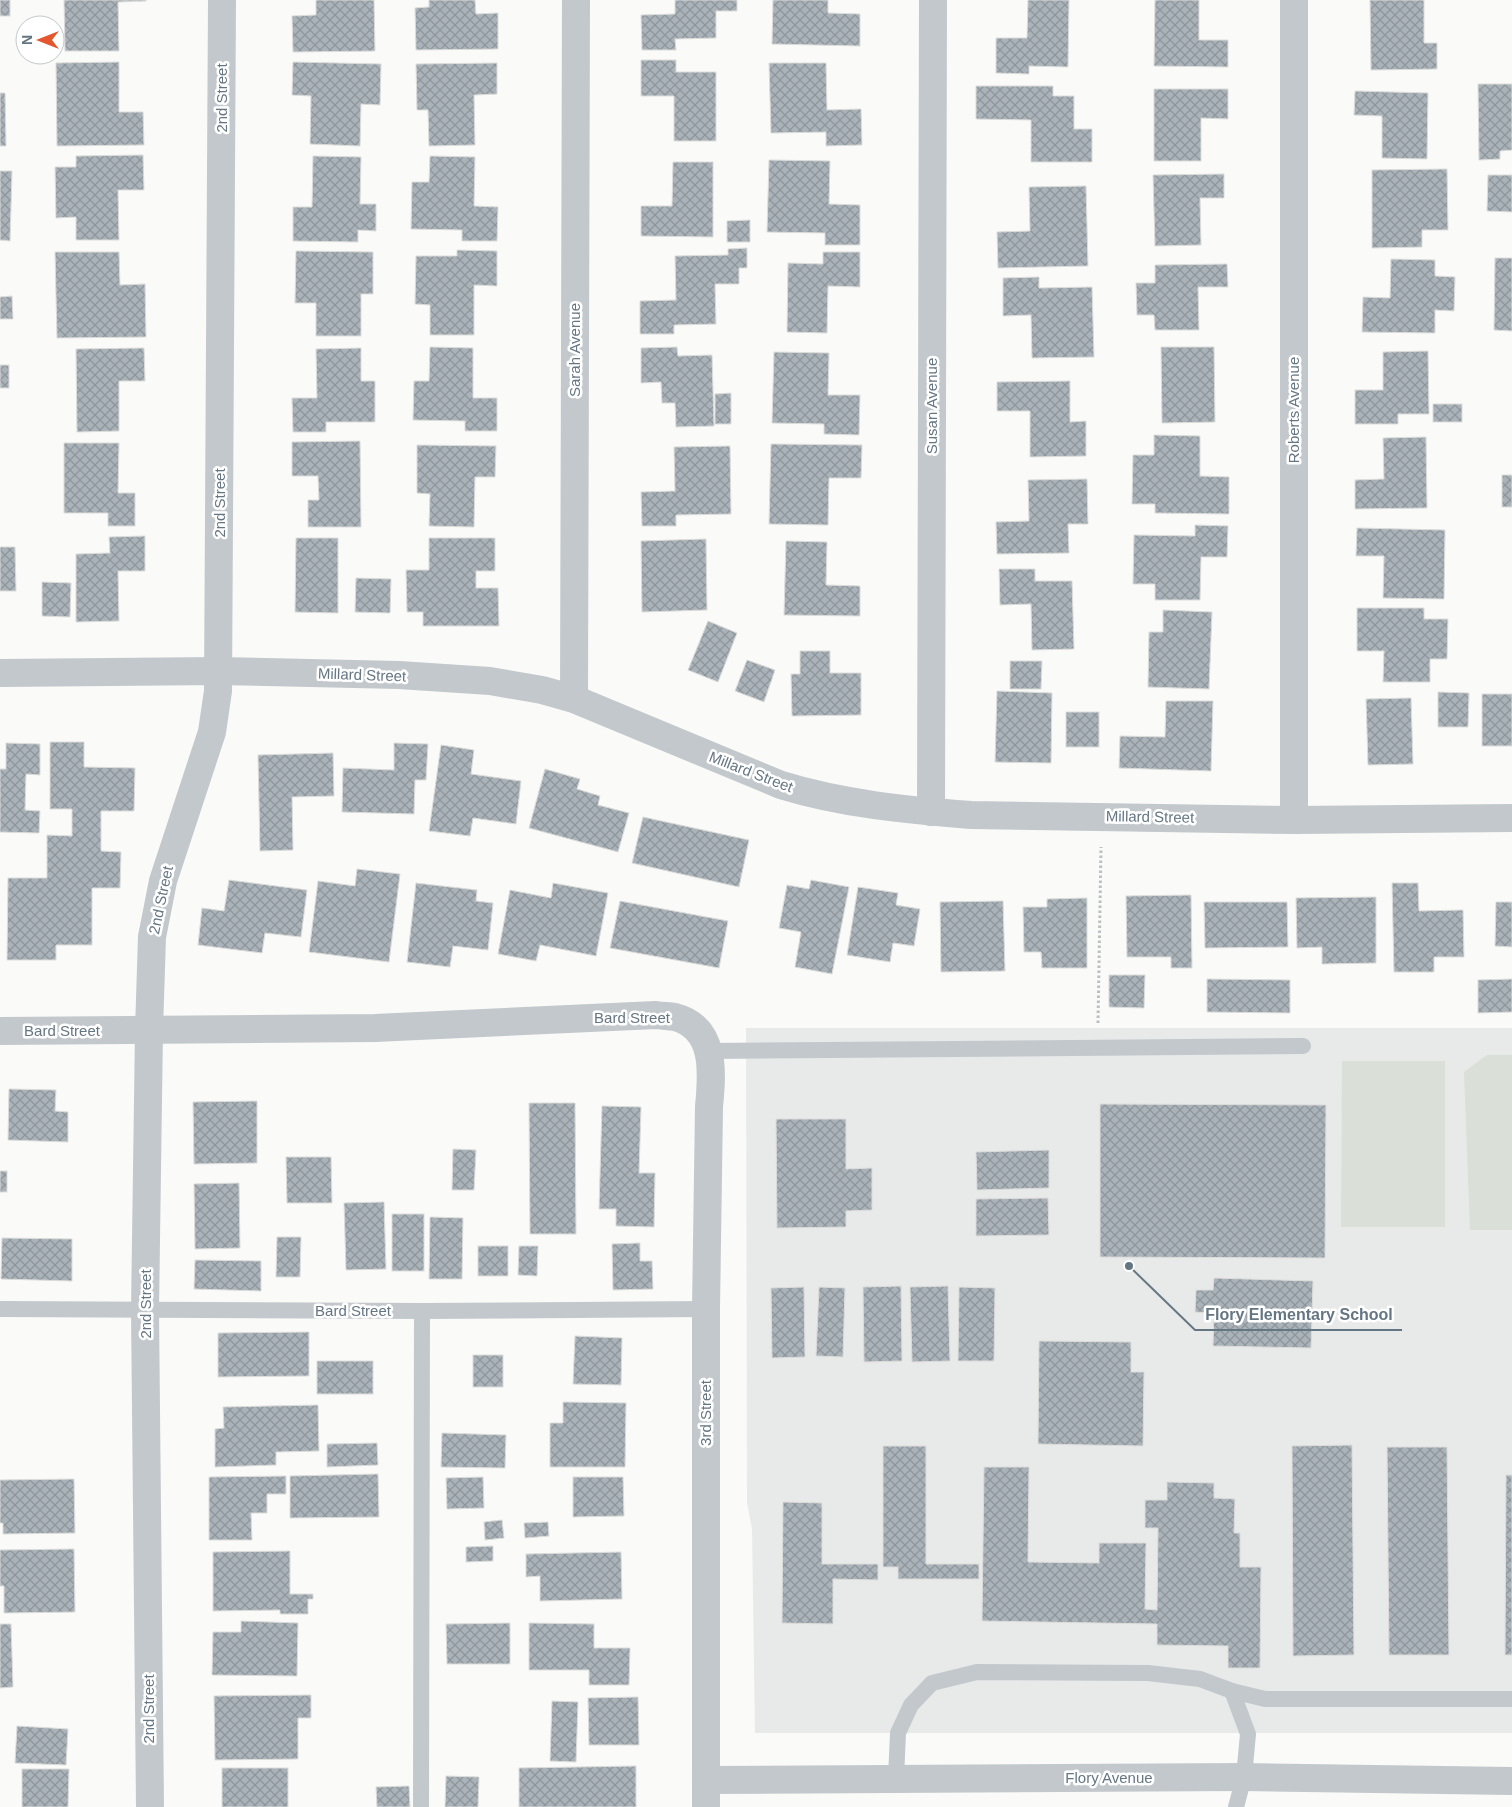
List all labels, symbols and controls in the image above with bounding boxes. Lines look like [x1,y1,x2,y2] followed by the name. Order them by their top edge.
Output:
[15,15,65,65] north arrow
[19,35,35,45] text: N
[213,63,230,133] street label: 2nd Street
[566,303,583,397] street label: Sarah Avenue
[1285,357,1302,463] street label: Roberts Avenue
[923,358,940,454] street label: Susan Avenue
[211,468,228,538] street label: 2nd Street
[318,664,407,685] street label: Millard Street
[707,748,796,796] street label: Millard Street
[1106,807,1195,826] street label: Millard Street
[145,863,176,936] street label: 2nd Street
[594,1009,671,1026] street label: Bard Street
[24,1022,101,1039] street label: Bard Street
[137,1269,154,1339] street label: 2nd Street
[1195,1299,1402,1330] callout: Flory Elementary School
[315,1302,392,1319] street label: Bard Street
[1205,1306,1393,1323] text: Flory Elementary School
[697,1379,714,1446] street label: 3rd Street
[140,1674,157,1744] street label: 2nd Street
[1065,1769,1153,1786] street label: Flory Avenue

